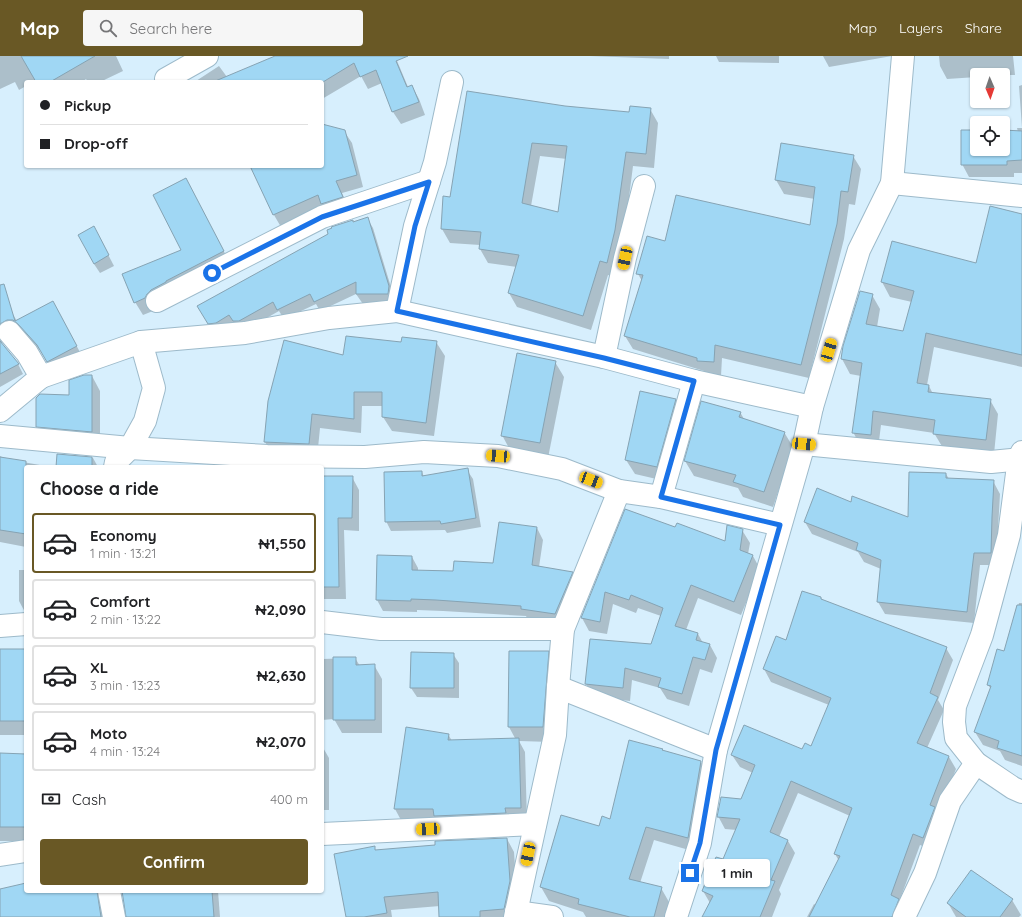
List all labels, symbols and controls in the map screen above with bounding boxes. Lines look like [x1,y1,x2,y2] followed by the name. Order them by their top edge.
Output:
[83,10,363,46] search box
[20,16,59,40] text: Map
[97,17,119,39] icon: search
[129,19,212,38] text: Search here
[848,19,877,37] text: Map
[899,19,943,37] text: Layers
[965,19,1002,37] text: Share
[970,68,1010,108] north arrow
[970,68,1010,156] map controls
[64,96,111,115] text: Pickup
[970,116,1010,156] button: locate
[64,134,128,153] text: Drop-off
[617,245,633,271] car
[203,264,221,282] route start
[820,337,838,363] car
[792,437,816,451] car
[486,449,510,463] car
[578,470,604,490] car
[40,477,159,500] text: Choose a ride
[42,525,78,561] icon: car
[90,526,157,545] text: Economy
[259,534,306,553] text: ₦1,550
[90,545,156,561] text: 1 min · 13:21
[42,591,78,627] icon: car
[90,592,151,611] text: Comfort
[255,600,306,619] text: ₦2,090
[90,611,161,627] text: 2 min · 13:22
[42,657,78,693] icon: car
[90,658,108,677] text: XL
[257,666,306,685] text: ₦2,630
[90,677,160,693] text: 3 min · 13:23
[42,723,78,759] icon: car
[90,724,127,743] text: Moto
[256,732,306,751] text: ₦2,070
[90,743,160,759] text: 4 min · 13:24
[40,788,62,810] icon: cash
[72,790,106,809] text: Cash
[270,791,308,807] text: 400 m
[416,822,440,836] car
[40,839,308,885] button: Confirm
[520,841,536,867] car
[704,859,770,887] callout: 1 min
[681,864,699,882] route end
[721,865,753,881] text: 1 min

